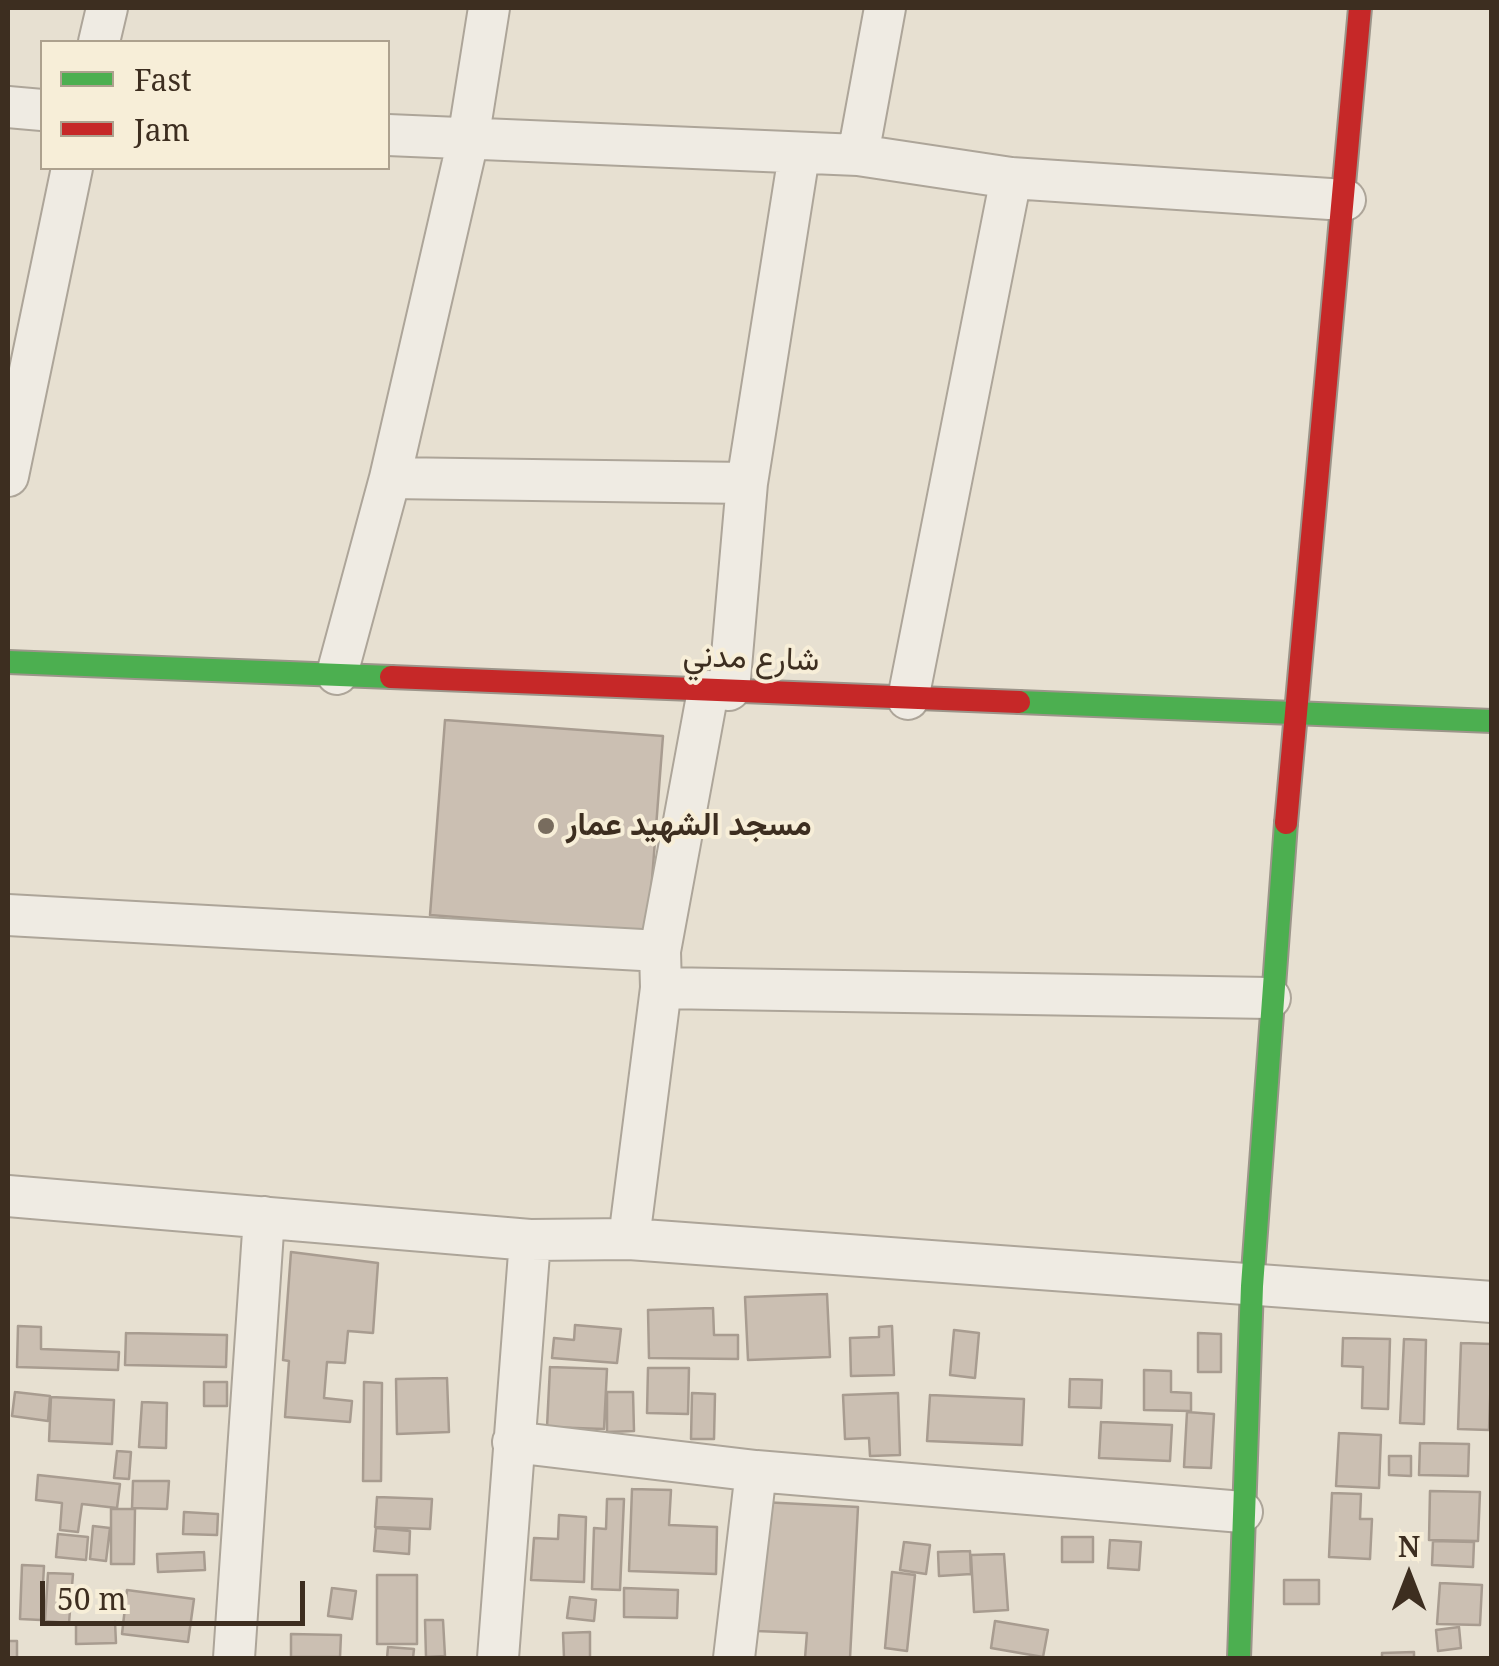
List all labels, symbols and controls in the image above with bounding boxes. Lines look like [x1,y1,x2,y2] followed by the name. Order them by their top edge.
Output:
[40,40,390,170] legend
[134,59,191,100] text: Fast
[134,109,190,150] text: Jam
[682,637,820,681] street label: شارع مدني
[566,807,812,845] place label: مسجد الشهيد عمار
[535,815,557,837] marker: مسجد الشهيد عمار
[1359,1526,1459,1626] north arrow
[1398,1527,1420,1565] text: N
[45,1561,310,1623] scale bar
[57,1578,127,1619] text: 50 m

